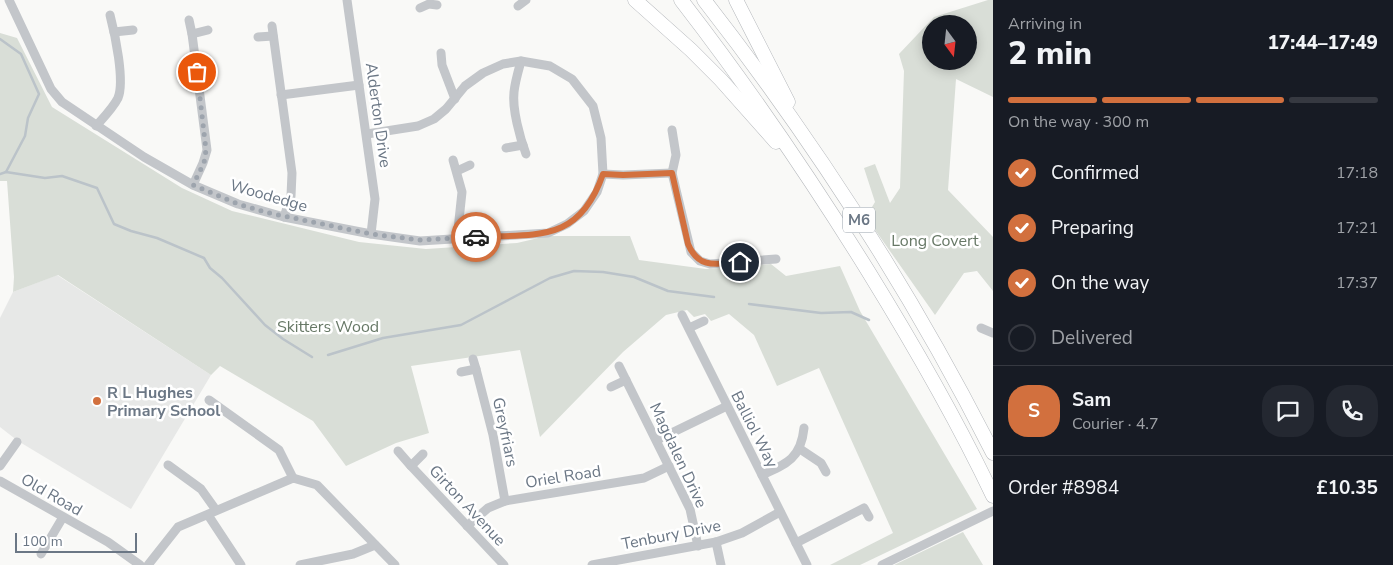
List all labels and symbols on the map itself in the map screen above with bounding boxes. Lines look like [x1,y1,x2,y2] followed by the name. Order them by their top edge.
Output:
[922,15,978,70] north arrow
[176,51,218,93] pin
[360,61,396,169] street label: Alderton Drive
[227,174,310,217] street label: Woodedge
[843,208,875,232] road number: M6
[451,212,501,262] courier
[891,230,979,252] park label: Long Covert
[719,241,761,283] pin
[277,316,379,338] park label: Skitters Wood
[107,382,220,422] place label: R L Hughes Primary School
[725,387,783,472] street label: Balliol Way
[91,395,103,407] marker: R L Hughes Primary School
[487,395,523,469] street label: Greyfriars
[644,399,712,512] street label: Magdalen Drive
[424,460,511,551] street label: Girton Avenue
[524,460,603,494] street label: Oriel Road
[17,468,86,521] street label: Old Road
[620,515,723,555] street label: Tenbury Drive
[15,530,138,553] scale bar

